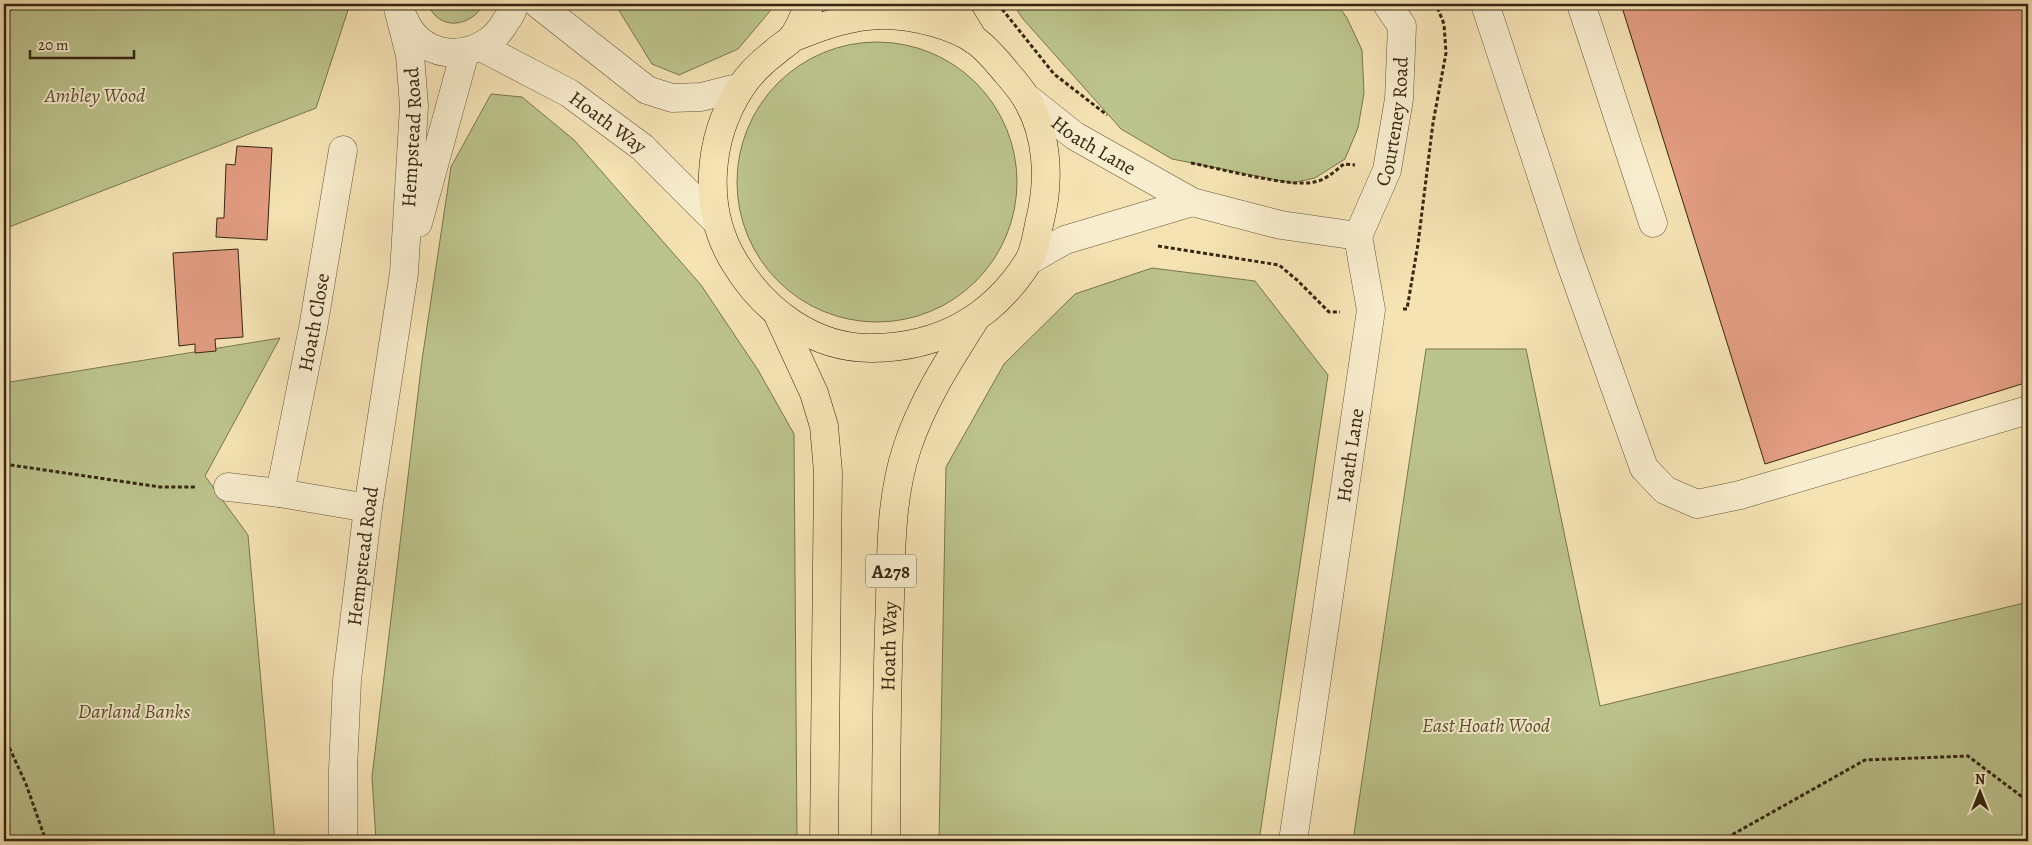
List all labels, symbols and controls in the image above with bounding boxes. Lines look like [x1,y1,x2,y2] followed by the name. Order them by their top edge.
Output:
[30,28,134,60] scale bar
[38,35,69,55] text: 20 m
[1368,56,1415,191] street label: Courteney Road
[395,66,428,208] street label: Hempstead Road
[44,82,146,109] park label: Ambley Wood
[564,85,653,161] street label: Hoath Way
[1045,109,1141,182] street label: Hoath Lane
[292,271,336,374] street label: Hoath Close
[1330,406,1370,504] street label: Hoath Lane
[341,484,385,627] street label: Hempstead Road
[866,554,916,588] road number: A278
[874,599,904,691] street label: Hoath Way
[78,698,190,725] park label: Darland Banks
[1422,712,1551,739] park label: East Hoath Wood
[1954,768,2004,818] north arrow
[1975,770,1985,789] text: N

